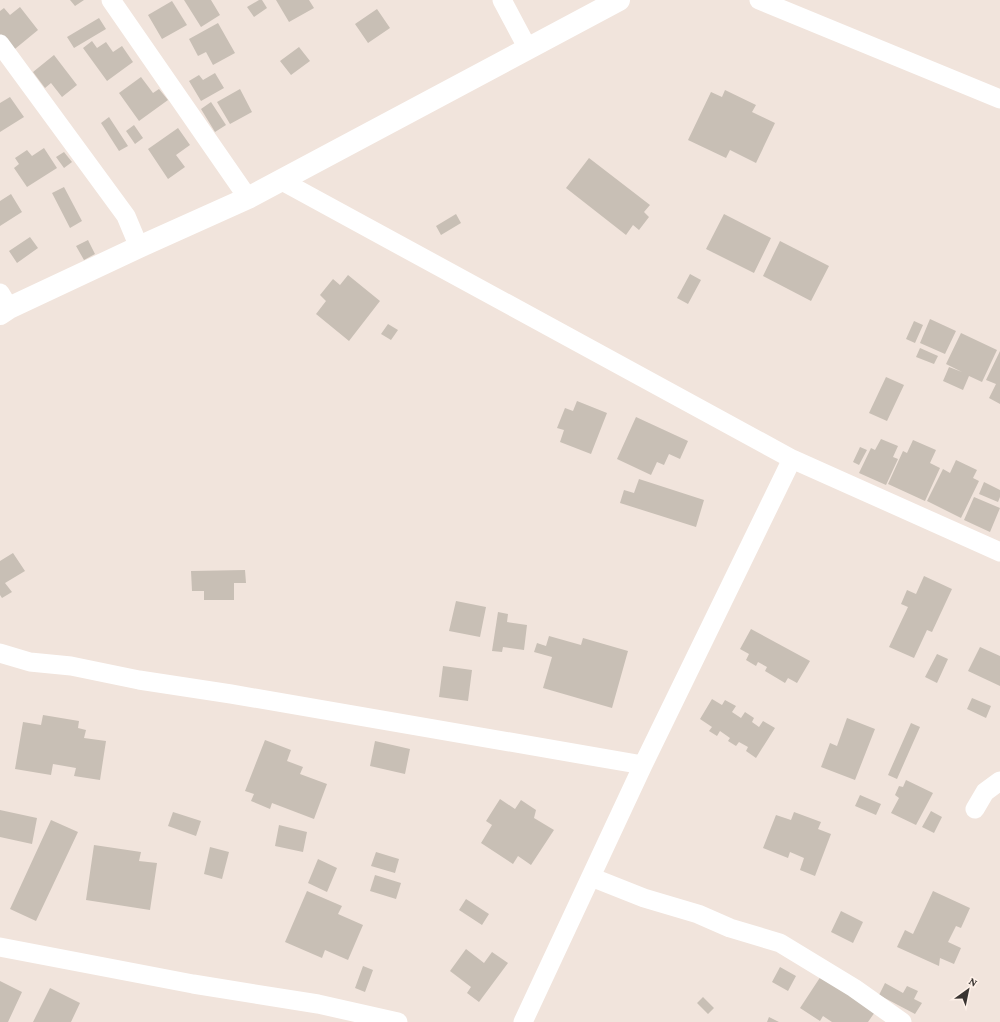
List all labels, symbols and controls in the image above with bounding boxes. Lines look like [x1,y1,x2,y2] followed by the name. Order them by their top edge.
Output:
[948,970,988,1010] north arrow
[967,975,980,989] text: N

